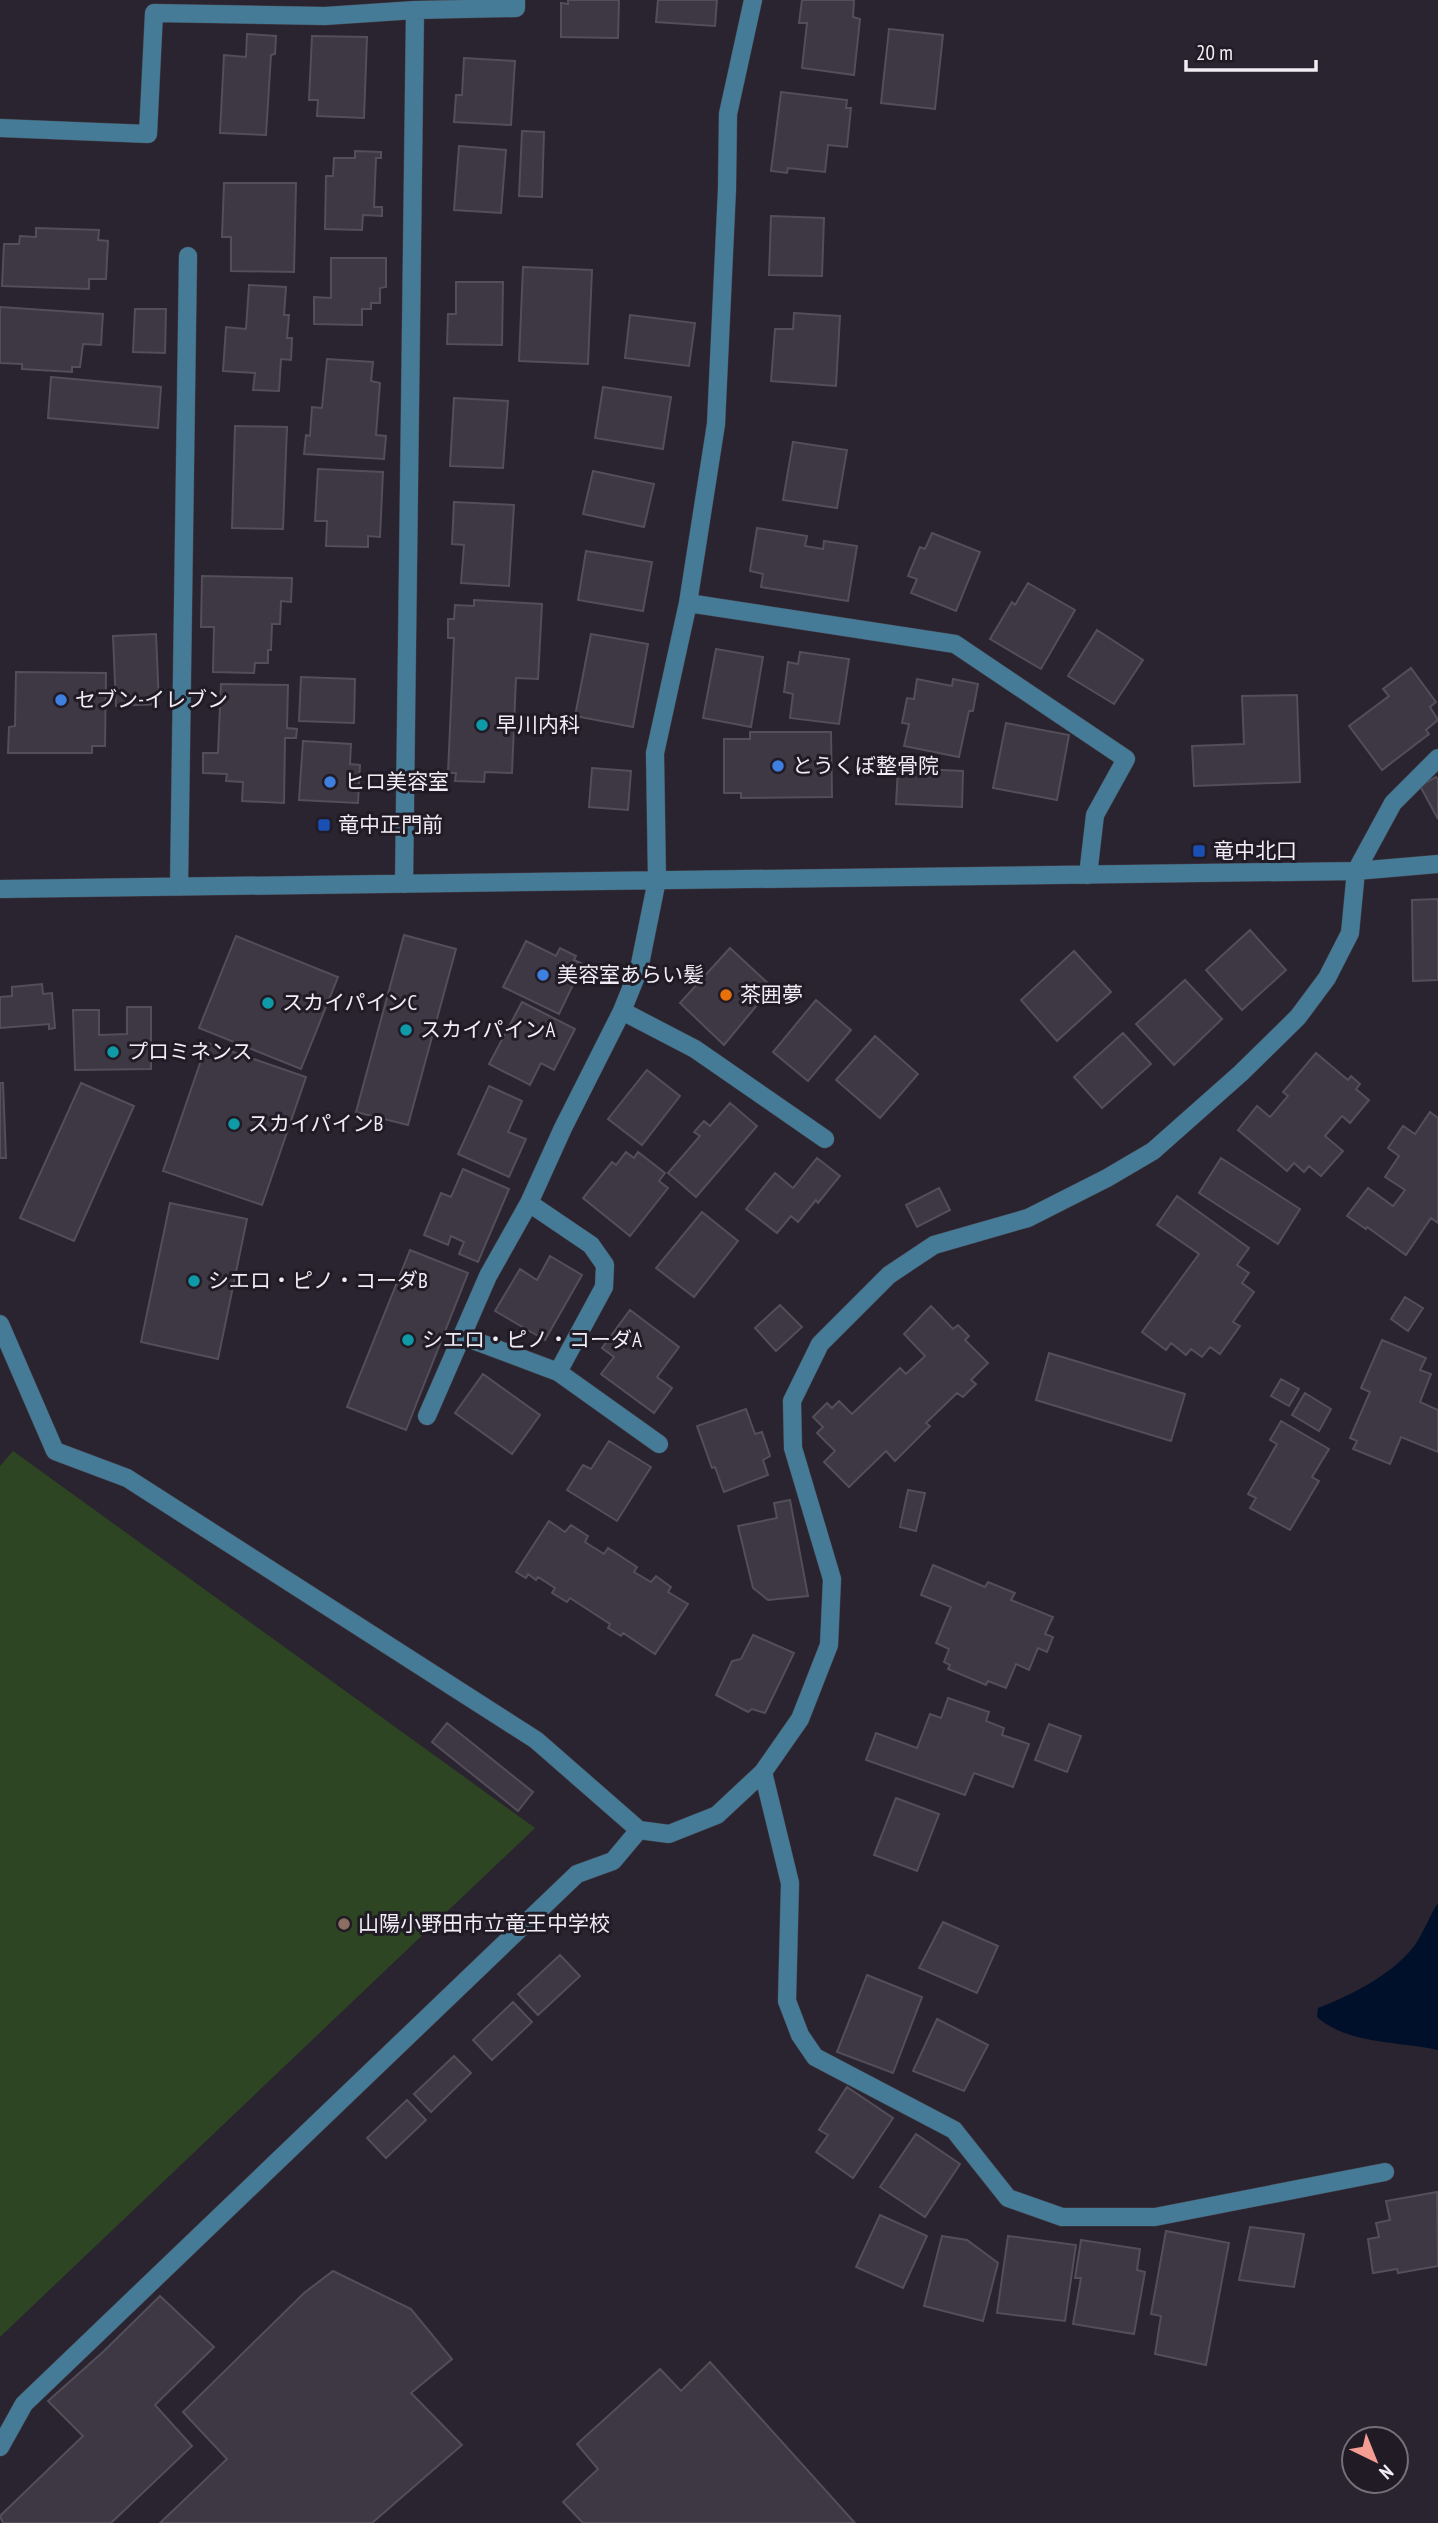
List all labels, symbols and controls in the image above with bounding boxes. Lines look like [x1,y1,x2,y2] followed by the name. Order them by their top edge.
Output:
[1186,28,1316,72] scale bar
[1196,39,1233,66] text: 20 m
[75,686,228,713] place label: セブン-イレブン
[53,692,69,708] marker: セブン-イレブン
[496,711,580,738] place label: 早川内科
[474,717,490,733] marker: 早川内科
[792,752,939,779] place label: とうくぼ整骨院
[770,758,786,774] marker: とうくぼ整骨院
[344,768,449,795] place label: ヒロ美容室
[322,774,338,790] marker: ヒロ美容室
[338,811,443,838] place label: 竜中正門前
[316,817,332,833] marker: 竜中正門前
[1213,837,1297,864] place label: 竜中北口
[1191,843,1207,859] marker: 竜中北口
[557,961,704,988] place label: 美容室あらい髪
[535,967,551,983] marker: 美容室あらい髪
[740,981,803,1008] place label: 茶囲夢
[718,987,734,1003] marker: 茶囲夢
[282,989,418,1016] place label: スカイパインC
[260,995,276,1011] marker: スカイパインC
[420,1016,556,1043] place label: スカイパインA
[398,1022,414,1038] marker: スカイパインA
[127,1038,253,1065] place label: プロミネンス
[105,1044,121,1060] marker: プロミネンス
[248,1110,383,1137] place label: スカイパインB
[226,1116,242,1132] marker: スカイパインB
[208,1267,428,1294] place label: シエロ・ピノ・コーダB
[186,1273,202,1289] marker: シエロ・ピノ・コーダB
[422,1326,642,1353] place label: シエロ・ピノ・コーダA
[400,1332,416,1348] marker: シエロ・ピノ・コーダA
[358,1910,610,1937] place label: 山陽小野田市立竜王中学校
[336,1916,352,1932] marker: 山陽小野田市立竜王中学校
[1340,2425,1410,2495] north arrow
[1375,2460,1399,2485] text: N

